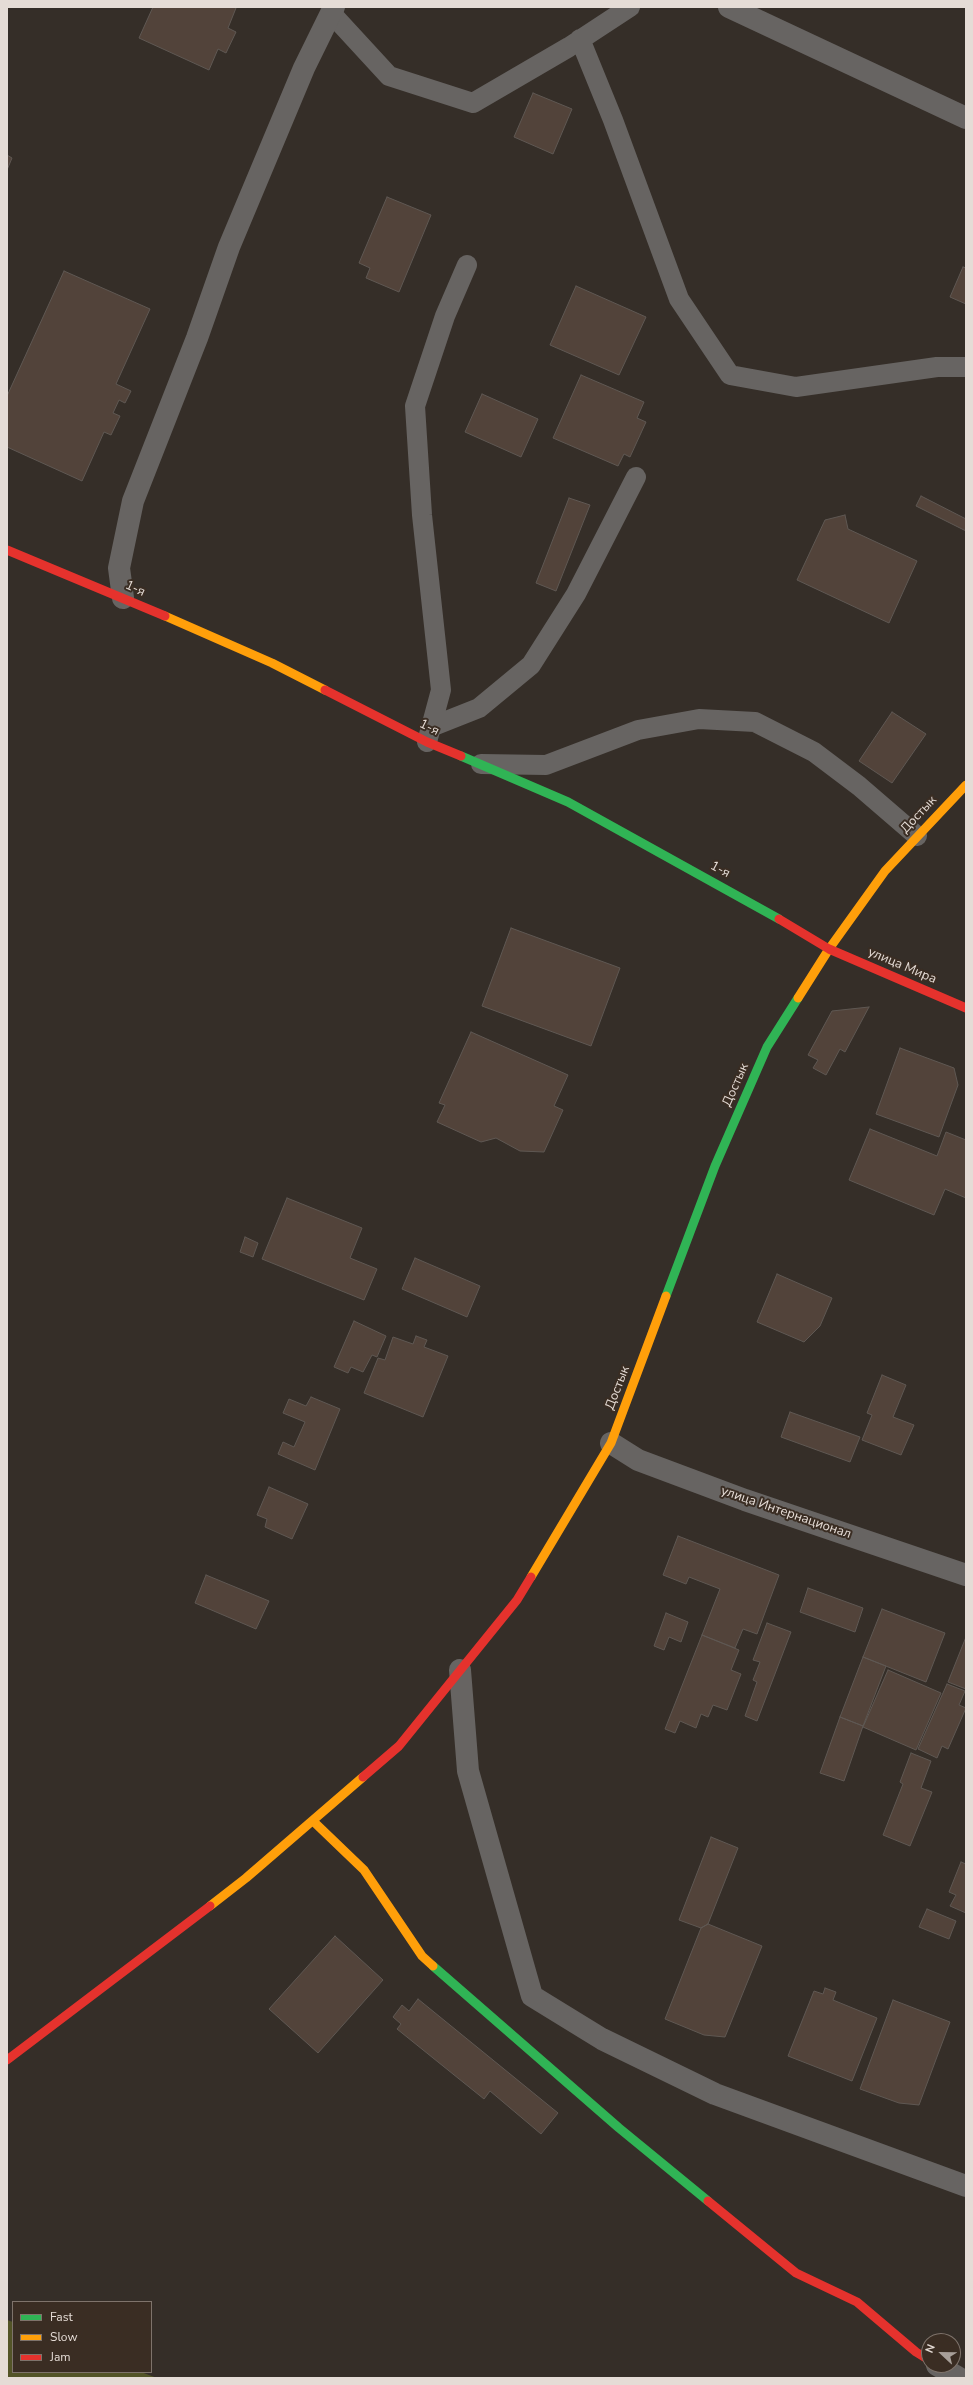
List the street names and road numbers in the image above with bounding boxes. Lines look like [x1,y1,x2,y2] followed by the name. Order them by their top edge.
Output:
[123,578,147,600] street label: 1-я
[416,717,442,739] street label: 1-я
[898,793,940,837] street label: Достык
[707,858,733,882] street label: 1-я
[865,945,939,987] street label: улица Мира
[720,1061,752,1109] street label: Достык
[603,1364,633,1412] street label: Достык
[719,1483,853,1543] street label: улица Интернационал

